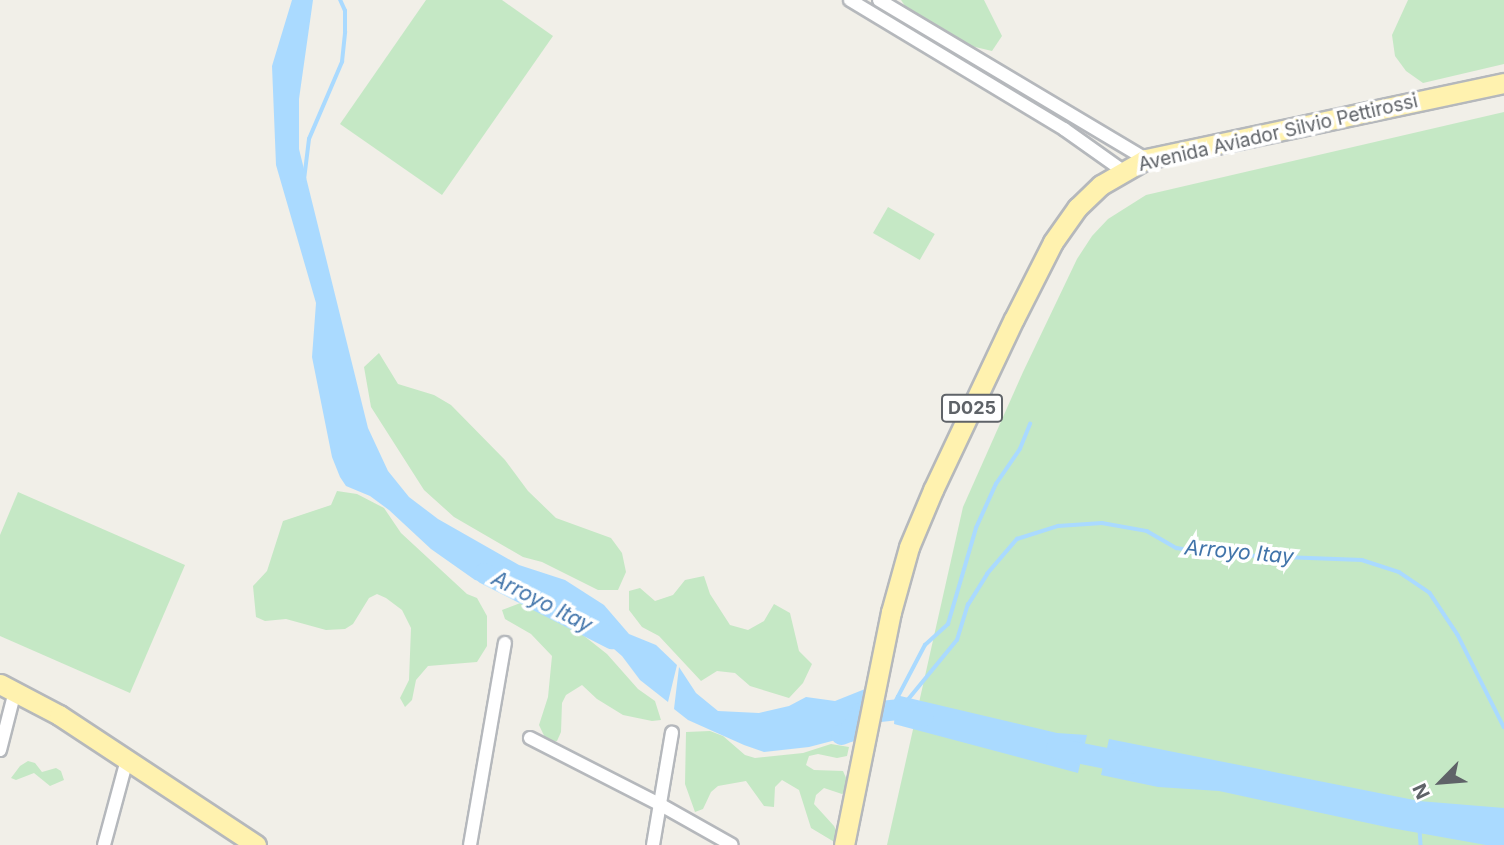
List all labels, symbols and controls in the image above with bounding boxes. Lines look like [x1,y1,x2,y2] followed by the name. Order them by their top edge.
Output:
[1136,90,1420,176] street label: Avenida Aviador Silvio Pettirossi
[940,394,1004,422] road number: D025
[1183,535,1295,569] water label: Arroyo Itay
[488,566,596,638] water label: Arroyo Itay
[1406,747,1476,817] north arrow
[1408,780,1435,803] text: N

